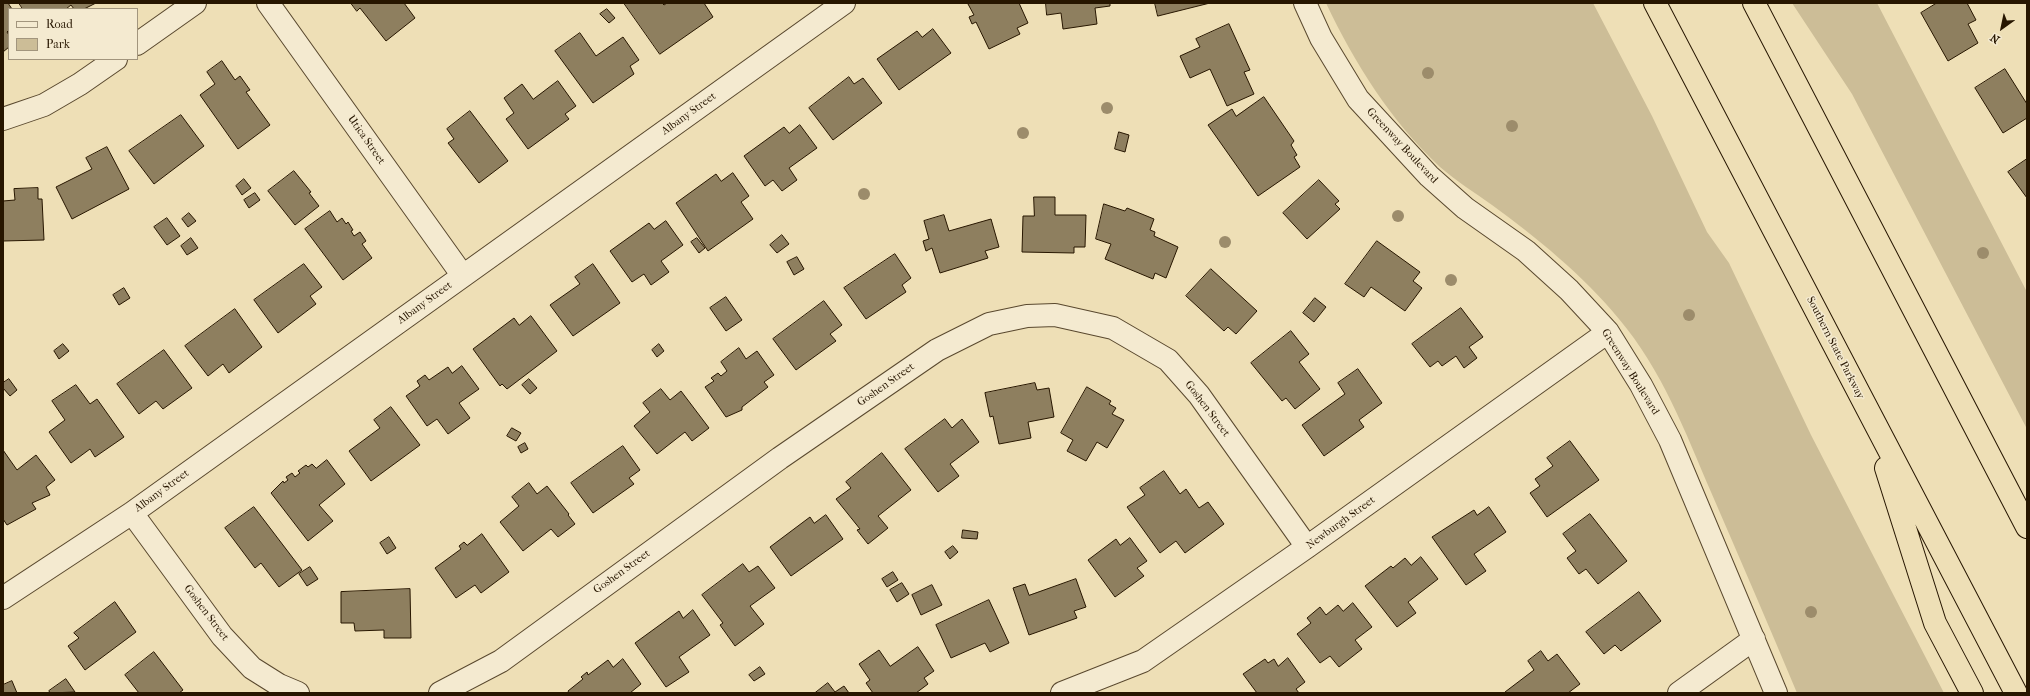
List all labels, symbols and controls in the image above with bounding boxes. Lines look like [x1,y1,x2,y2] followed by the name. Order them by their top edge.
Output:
[8,8,138,60] legend
[1982,8,2022,48] north arrow
[46,17,73,31] text: Road
[1988,31,2002,46] text: N
[46,37,70,51] text: Park
[659,90,719,138] street label: Albany Street
[1363,105,1441,187] street label: Greenway Boulevard
[344,113,388,167] street label: Utica Street
[395,279,455,327] street label: Albany Street
[1803,294,1867,402] street label: Southern State Parkway
[1598,327,1662,417] street label: Greenway Boulevard
[855,360,917,410] street label: Goshen Street
[1182,378,1232,440] street label: Goshen Street
[132,467,192,515] street label: Albany Street
[1304,494,1378,552] street label: Newburgh Street
[591,547,653,597] street label: Goshen Street
[181,582,231,644] street label: Goshen Street

